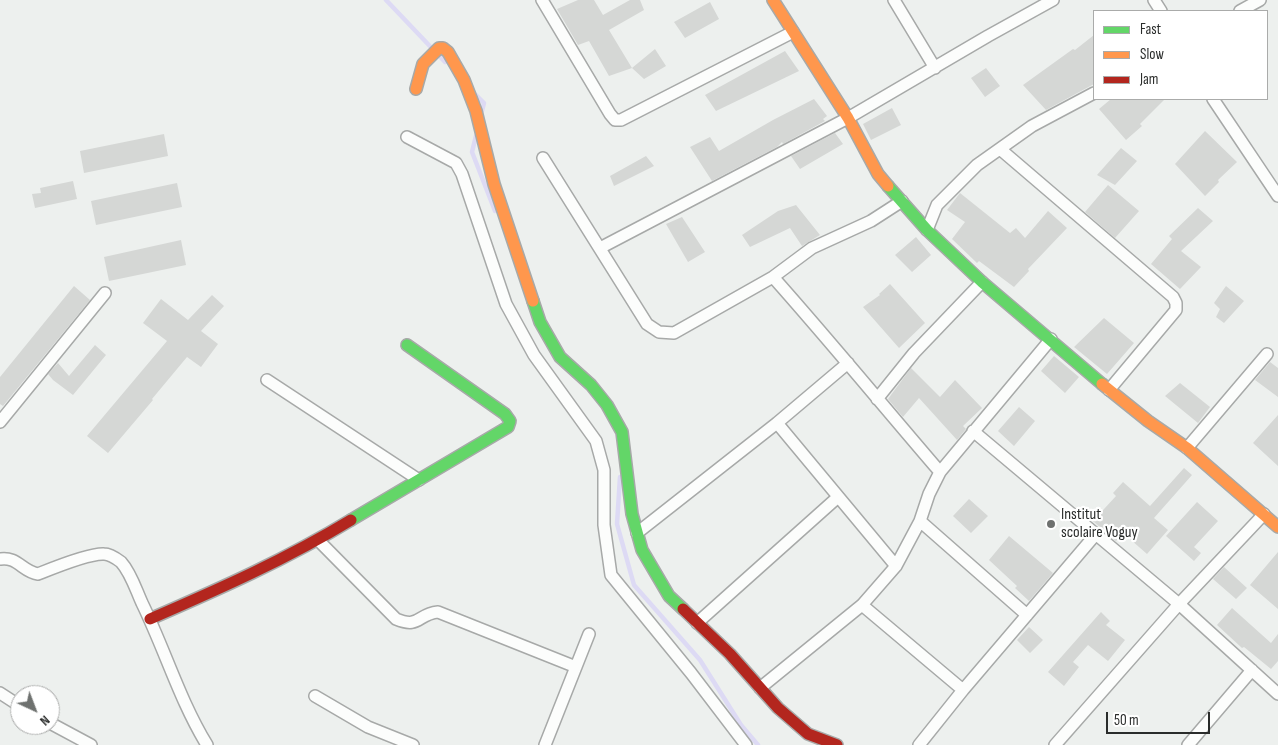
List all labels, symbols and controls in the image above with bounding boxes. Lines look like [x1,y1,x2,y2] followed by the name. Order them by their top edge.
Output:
[1093,10,1268,100] legend
[1140,20,1161,39] text: Fast
[1140,45,1164,64] text: Slow
[1140,70,1158,89] text: Jam
[1061,505,1138,543] place label: Institut scolaire Voguy
[1045,518,1057,530] marker: Institut scolaire Voguy
[10,685,60,735] north arrow
[1108,702,1212,734] scale bar
[1114,711,1139,730] text: 50 m
[36,712,53,729] text: N

